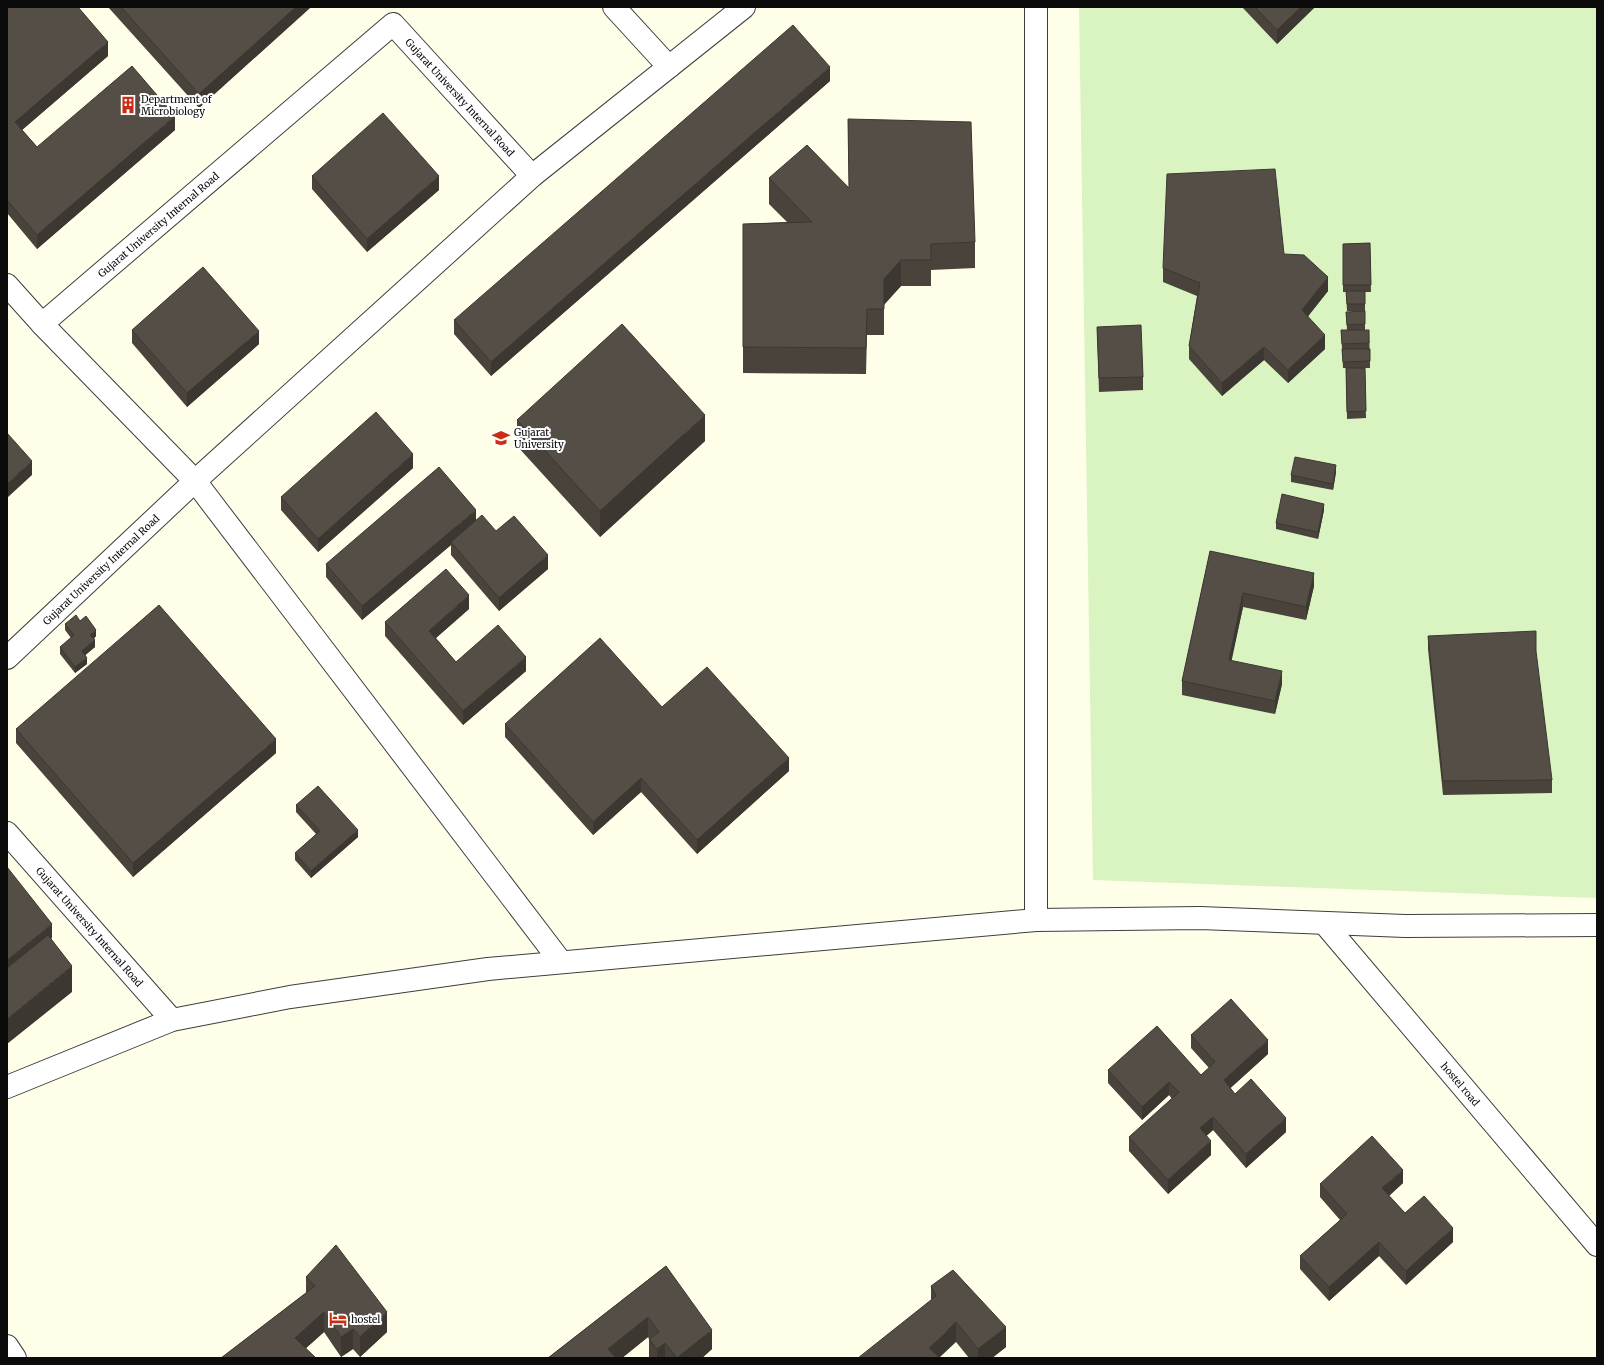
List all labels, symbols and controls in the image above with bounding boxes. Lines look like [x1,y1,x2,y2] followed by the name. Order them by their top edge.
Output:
[403,36,517,159] street label: Gujarat University Internal Road
[141,93,213,118] place label: Department of Microbiology
[118,95,138,115] building icon: Department of Microbiology
[95,169,222,280] street label: Gujarat University Internal Road
[514,426,564,451] place label: Gujarat University
[491,428,511,448] school or university icon: Gujarat University
[40,512,162,628] street label: Gujarat University Internal Road
[33,864,146,989] street label: Gujarat University Internal Road
[1438,1059,1483,1109] street label: hostel road
[328,1309,348,1329] hotel icon: hostel
[351,1313,380,1326] place label: hostel

